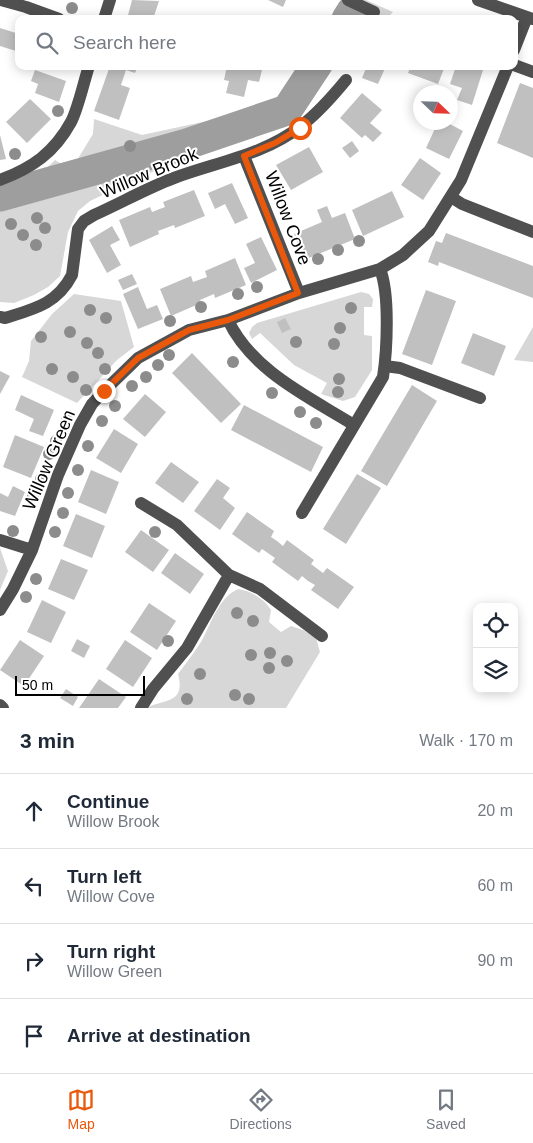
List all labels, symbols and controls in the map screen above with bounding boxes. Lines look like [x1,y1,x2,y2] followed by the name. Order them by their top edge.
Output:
[15,15,518,70] search box
[33,29,61,57] icon: search
[73,32,177,53] text: Search here
[413,85,458,130] north arrow
[289,117,312,140] route start
[97,143,202,203] street label: Willow Brook
[261,168,315,268] street label: Willow Cove
[93,380,116,403] route end
[19,407,79,513] street label: Willow Green
[473,603,518,693] map controls
[473,603,518,648] button: locate
[473,648,518,693] button: layers
[15,673,145,696] scale bar
[22,677,53,693] text: 50 m
[20,729,75,752] text: 3 min
[419,732,513,749] text: Walk · 170 m
[67,791,149,812] text: Continue
[20,797,48,825] icon: ahead
[477,802,513,819] text: 20 m
[67,813,159,830] text: Willow Brook
[67,866,142,887] text: Turn left
[20,872,48,900] icon: left
[477,877,513,894] text: 60 m
[67,888,155,905] text: Willow Cove
[67,941,155,962] text: Turn right
[20,947,48,975] icon: right
[477,952,513,969] text: 90 m
[67,963,162,980] text: Willow Green
[20,1022,48,1050] icon: arrive
[67,1025,251,1046] text: Arrive at destination
[67,1086,95,1132] tab: Map
[230,1086,292,1132] tab: Directions
[426,1086,466,1132] tab: Saved

